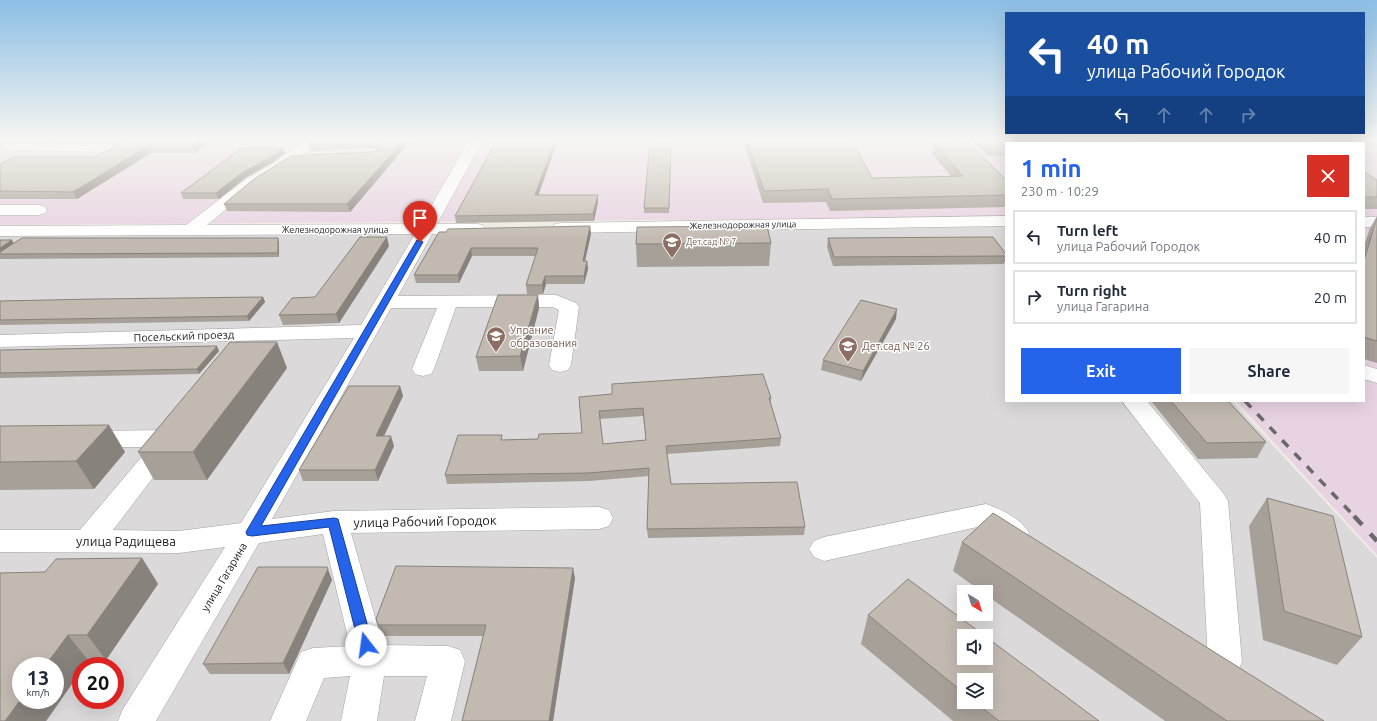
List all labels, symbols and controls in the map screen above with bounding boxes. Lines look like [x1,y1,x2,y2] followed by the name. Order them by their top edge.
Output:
[1021,28,1073,80] icon: left
[1087,28,1149,59] text: 40 m
[1087,61,1285,81] text: улица Рабочий Городок
[1111,104,1133,126] icon: left
[1153,104,1175,126] icon: ahead
[1195,104,1217,126] icon: ahead
[1237,104,1259,126] icon: right
[1021,155,1082,182] text: 1 min
[1307,155,1349,197] button: close
[1021,184,1099,198] text: 230 m · 10:29
[403,201,437,242] pin
[409,207,431,229] icon: arrive
[690,219,796,231] street label: Железнодорожная улица
[1057,222,1118,239] text: Turn left
[282,225,388,235] street label: Железнодорожная улица
[1023,226,1045,248] icon: left
[1314,229,1347,246] text: 40 m
[661,231,683,259] school or university icon: Дет.сад № 7
[686,237,736,247] place label: Дет.сад № 7
[1057,239,1200,253] text: улица Рабочий Городок
[1057,282,1127,299] text: Turn right
[1023,286,1045,308] icon: right
[1314,289,1347,306] text: 20 m
[1057,299,1149,313] text: улица Гагарина
[510,324,577,349] place label: Упрание образования
[485,325,507,353] school or university icon: Упрание образования
[134,328,235,344] street label: Посельский проезд
[837,335,859,363] school or university icon: Дет.сад № 26
[862,340,930,352] place label: Дет.сад № 26
[1021,348,1181,394] button: Exit
[1189,348,1349,394] button: Share
[353,513,497,529] street label: улица Рабочий Городок
[76,534,176,548] street label: улица Радищева
[199,541,249,613] street label: улица Гагарина
[957,585,993,621] north arrow
[957,585,993,709] map controls
[345,624,387,666] position arrow
[957,629,993,665] button: sound
[72,657,124,709] speed limit sign: 20
[27,666,49,689] text: 13
[957,673,993,709] button: layers
[26,687,50,698] text: km/h

